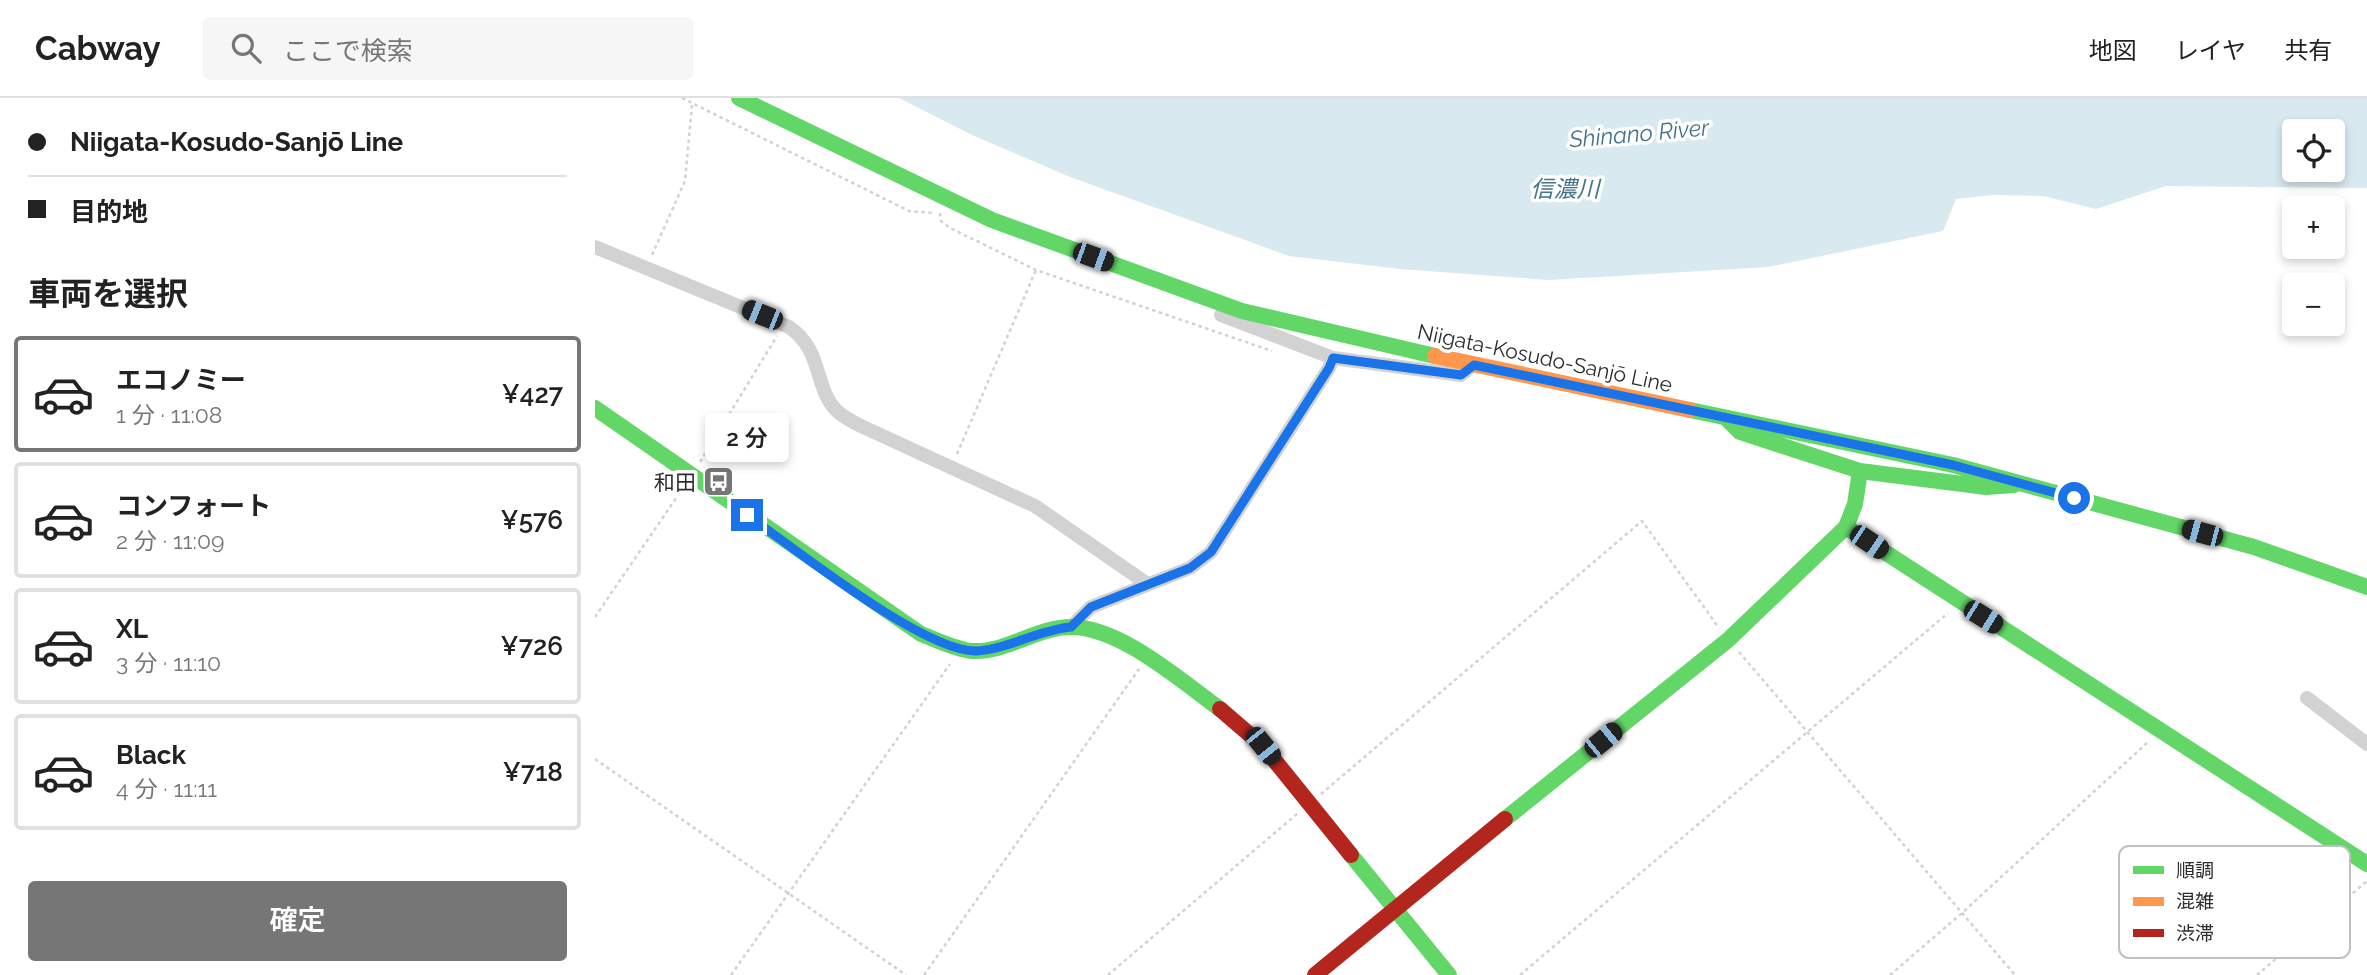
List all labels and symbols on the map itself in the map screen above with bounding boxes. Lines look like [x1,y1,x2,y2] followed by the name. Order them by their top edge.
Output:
[1567,113,1711,153] water label: Shinano River
[1531,175,1603,202] water label: 信濃川
[1070,240,1117,274] car
[739,297,786,333] car
[1415,319,1675,397] street label: Niigata-Kosudo-Sanjō Line
[705,414,789,462] callout: 2 分
[702,465,736,499] bus stop icon: 和田
[654,470,696,495] place label: 和田
[2058,482,2090,514] route start
[731,499,763,531] route end
[2179,517,2226,549] car
[1846,522,1893,562] car
[1960,597,2007,637] car
[1581,719,1626,761] car
[1242,723,1285,769] car
[2119,846,2350,958] legend
[2176,859,2214,881] text: 順調
[2176,890,2214,912] text: 混雑
[2176,922,2214,944] text: 渋滞

